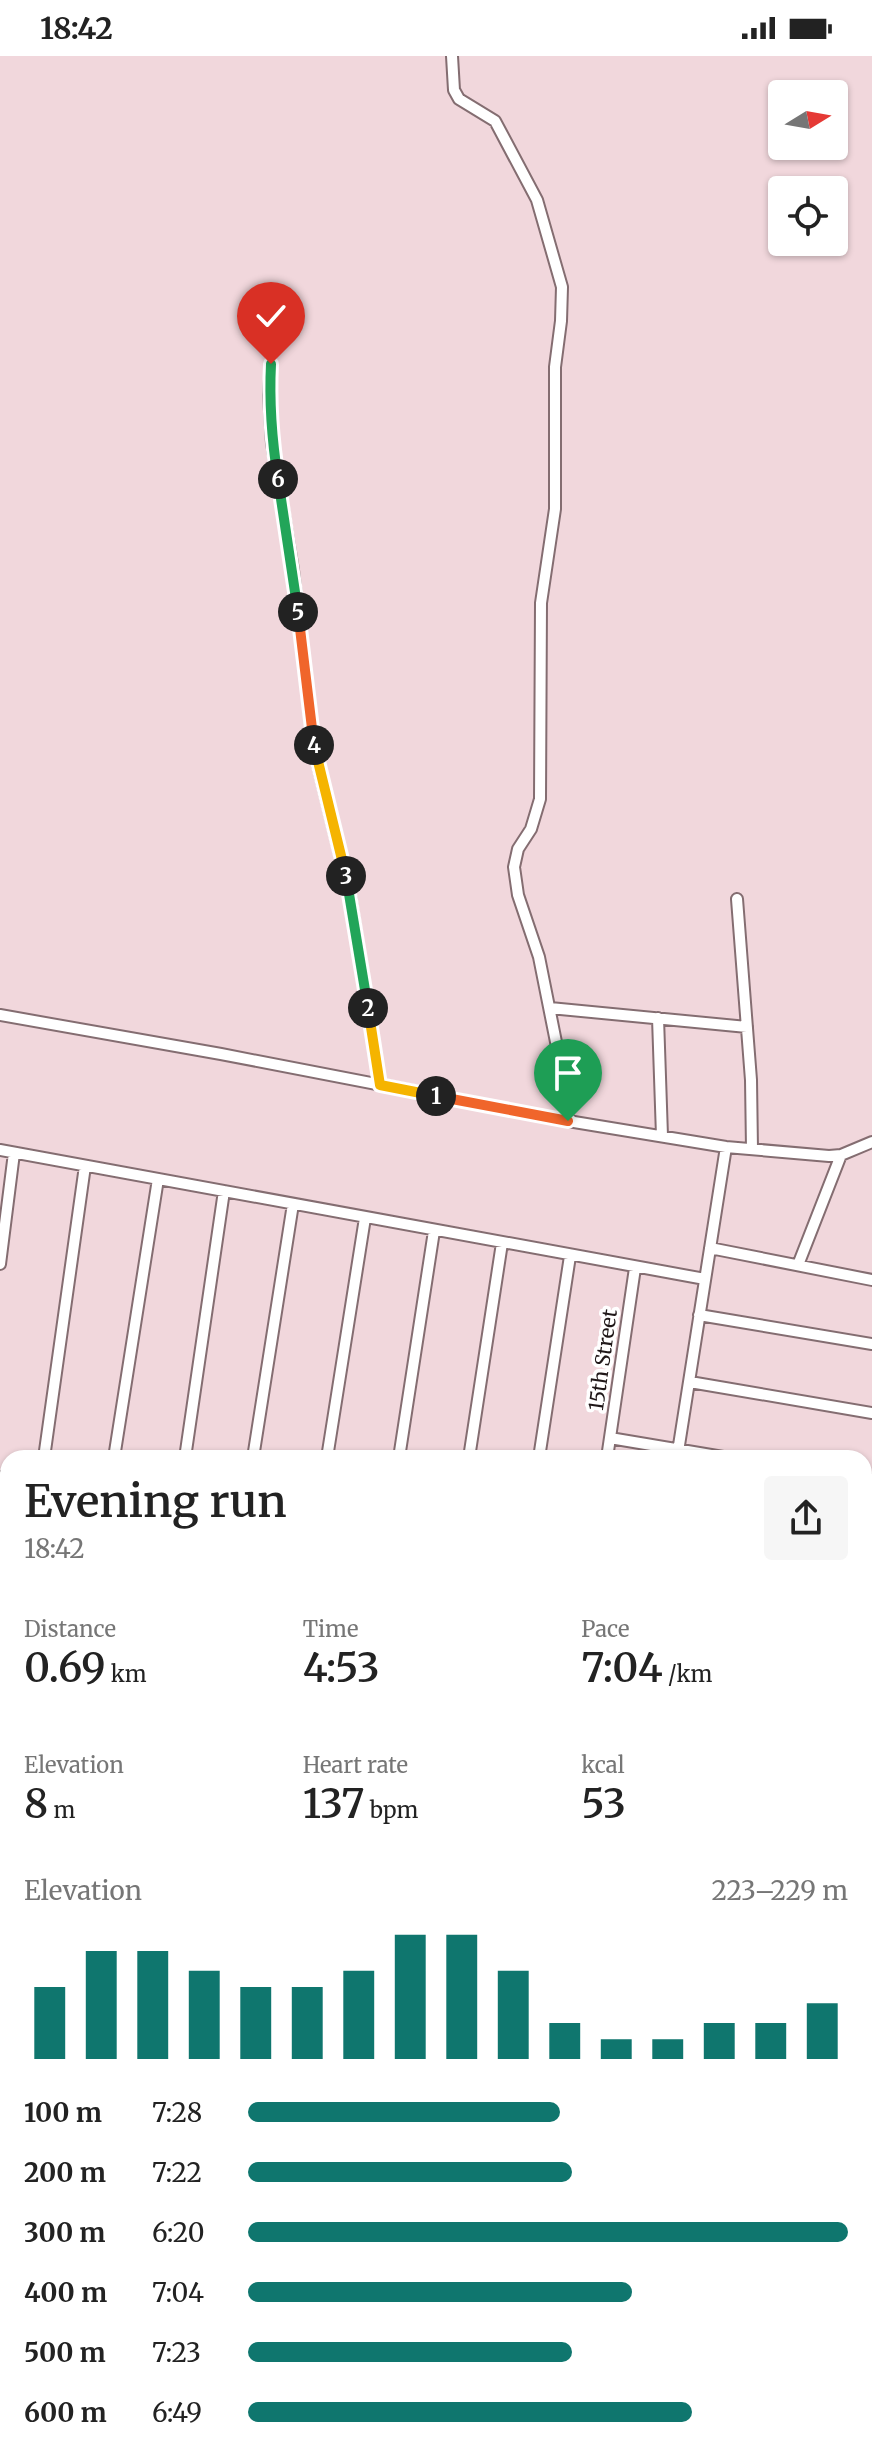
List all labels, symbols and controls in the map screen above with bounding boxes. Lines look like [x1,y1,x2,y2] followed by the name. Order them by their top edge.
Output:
[40,9,113,47] text: 18:42
[768,80,848,160] north arrow
[768,80,848,256] map controls
[768,176,848,256] button: locate
[237,282,305,364] pin
[249,294,293,338] icon: check
[258,459,298,499] pin: 6
[271,465,285,493] text: 6
[278,592,318,632] pin: 5
[292,598,304,626] text: 5
[294,725,334,765] pin: 4
[307,731,321,759] text: 4
[326,856,366,896] pin: 3
[340,862,352,890] text: 3
[348,988,388,1028] pin: 2
[362,994,374,1022] text: 2
[534,1039,602,1121] pin
[546,1051,590,1095] icon: arrive
[416,1076,456,1116] pin: 1
[431,1082,441,1110] text: 1
[583,1307,622,1412] street label: 15th Street
[24,1474,287,1529] text: Evening run
[764,1476,848,1560] button: share
[24,1532,85,1565] text: 18:42
[24,1615,116,1643] text: Distance
[303,1615,358,1643] text: Time
[581,1615,629,1643] text: Pace
[24,1643,106,1693] text: 0.69
[303,1643,380,1693] text: 4:53
[581,1643,663,1693] text: 7:04
[106,1660,147,1688] text: km
[663,1660,712,1688] text: /km
[24,1751,124,1779] text: Elevation
[303,1751,408,1779] text: Heart rate
[581,1751,625,1779] text: kcal
[24,1779,48,1829] text: 8
[303,1779,365,1829] text: 137
[581,1779,626,1829] text: 53
[48,1796,75,1824] text: m
[365,1796,418,1824] text: bpm
[24,1874,142,1907] text: Elevation
[711,1874,848,1907] text: 223–229 m
[24,2096,102,2129] text: 100 m
[152,2096,202,2129] text: 7:28
[24,2156,106,2189] text: 200 m
[152,2156,202,2189] text: 7:22
[24,2216,105,2249] text: 300 m
[152,2216,205,2249] text: 6:20
[24,2276,107,2309] text: 400 m
[152,2276,204,2309] text: 7:04
[24,2336,106,2369] text: 500 m
[152,2336,201,2369] text: 7:23
[24,2396,107,2429] text: 600 m
[152,2396,202,2429] text: 6:49

